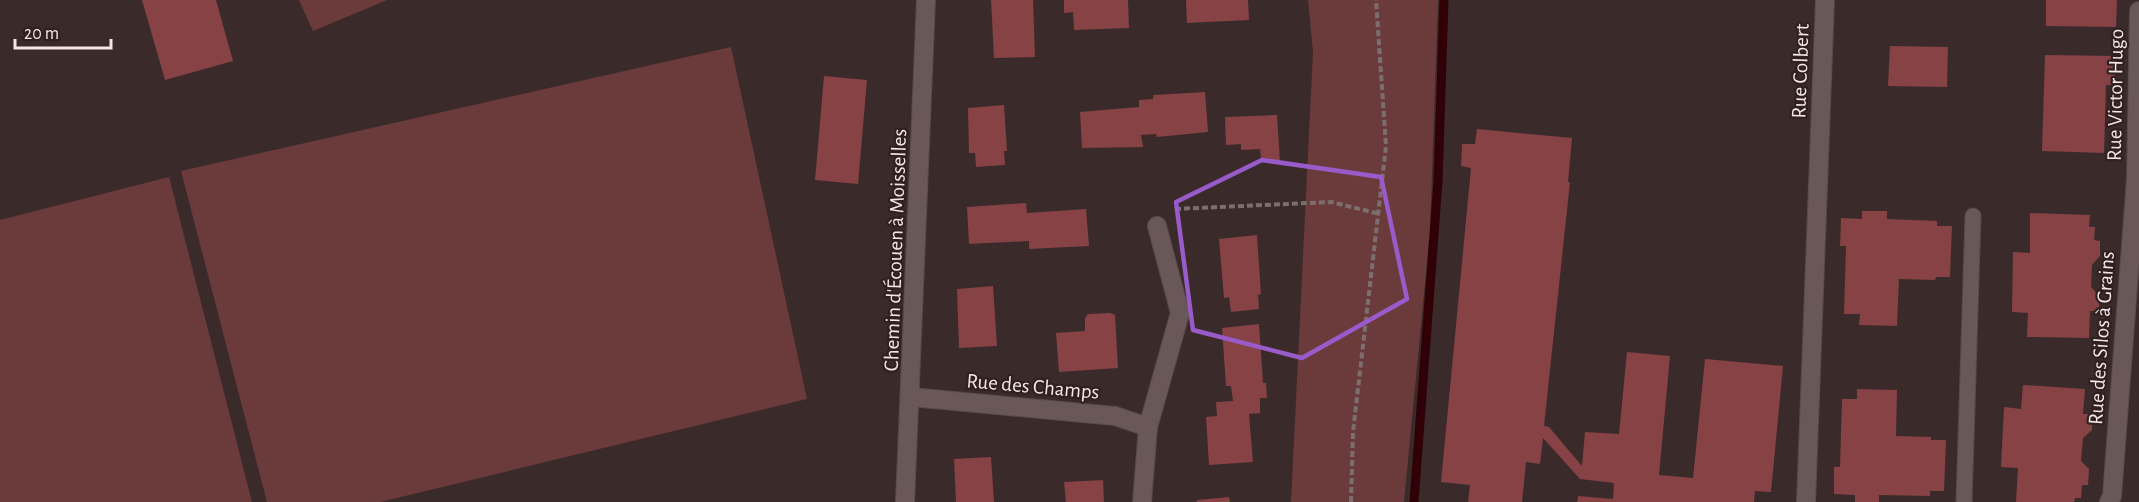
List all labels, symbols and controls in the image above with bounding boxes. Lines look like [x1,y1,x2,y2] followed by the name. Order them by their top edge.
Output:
[15,12,111,50] scale bar
[1788,23,1813,119] street label: Rue Colbert
[24,25,59,43] text: 20 m
[2104,29,2127,161] street label: Rue Victor Hugo
[879,128,910,372] street label: Chemin d'Écouen à Moisselles
[2085,251,2118,426] street label: Rue des Silos à Grains
[966,370,1100,403] street label: Rue des Champs

